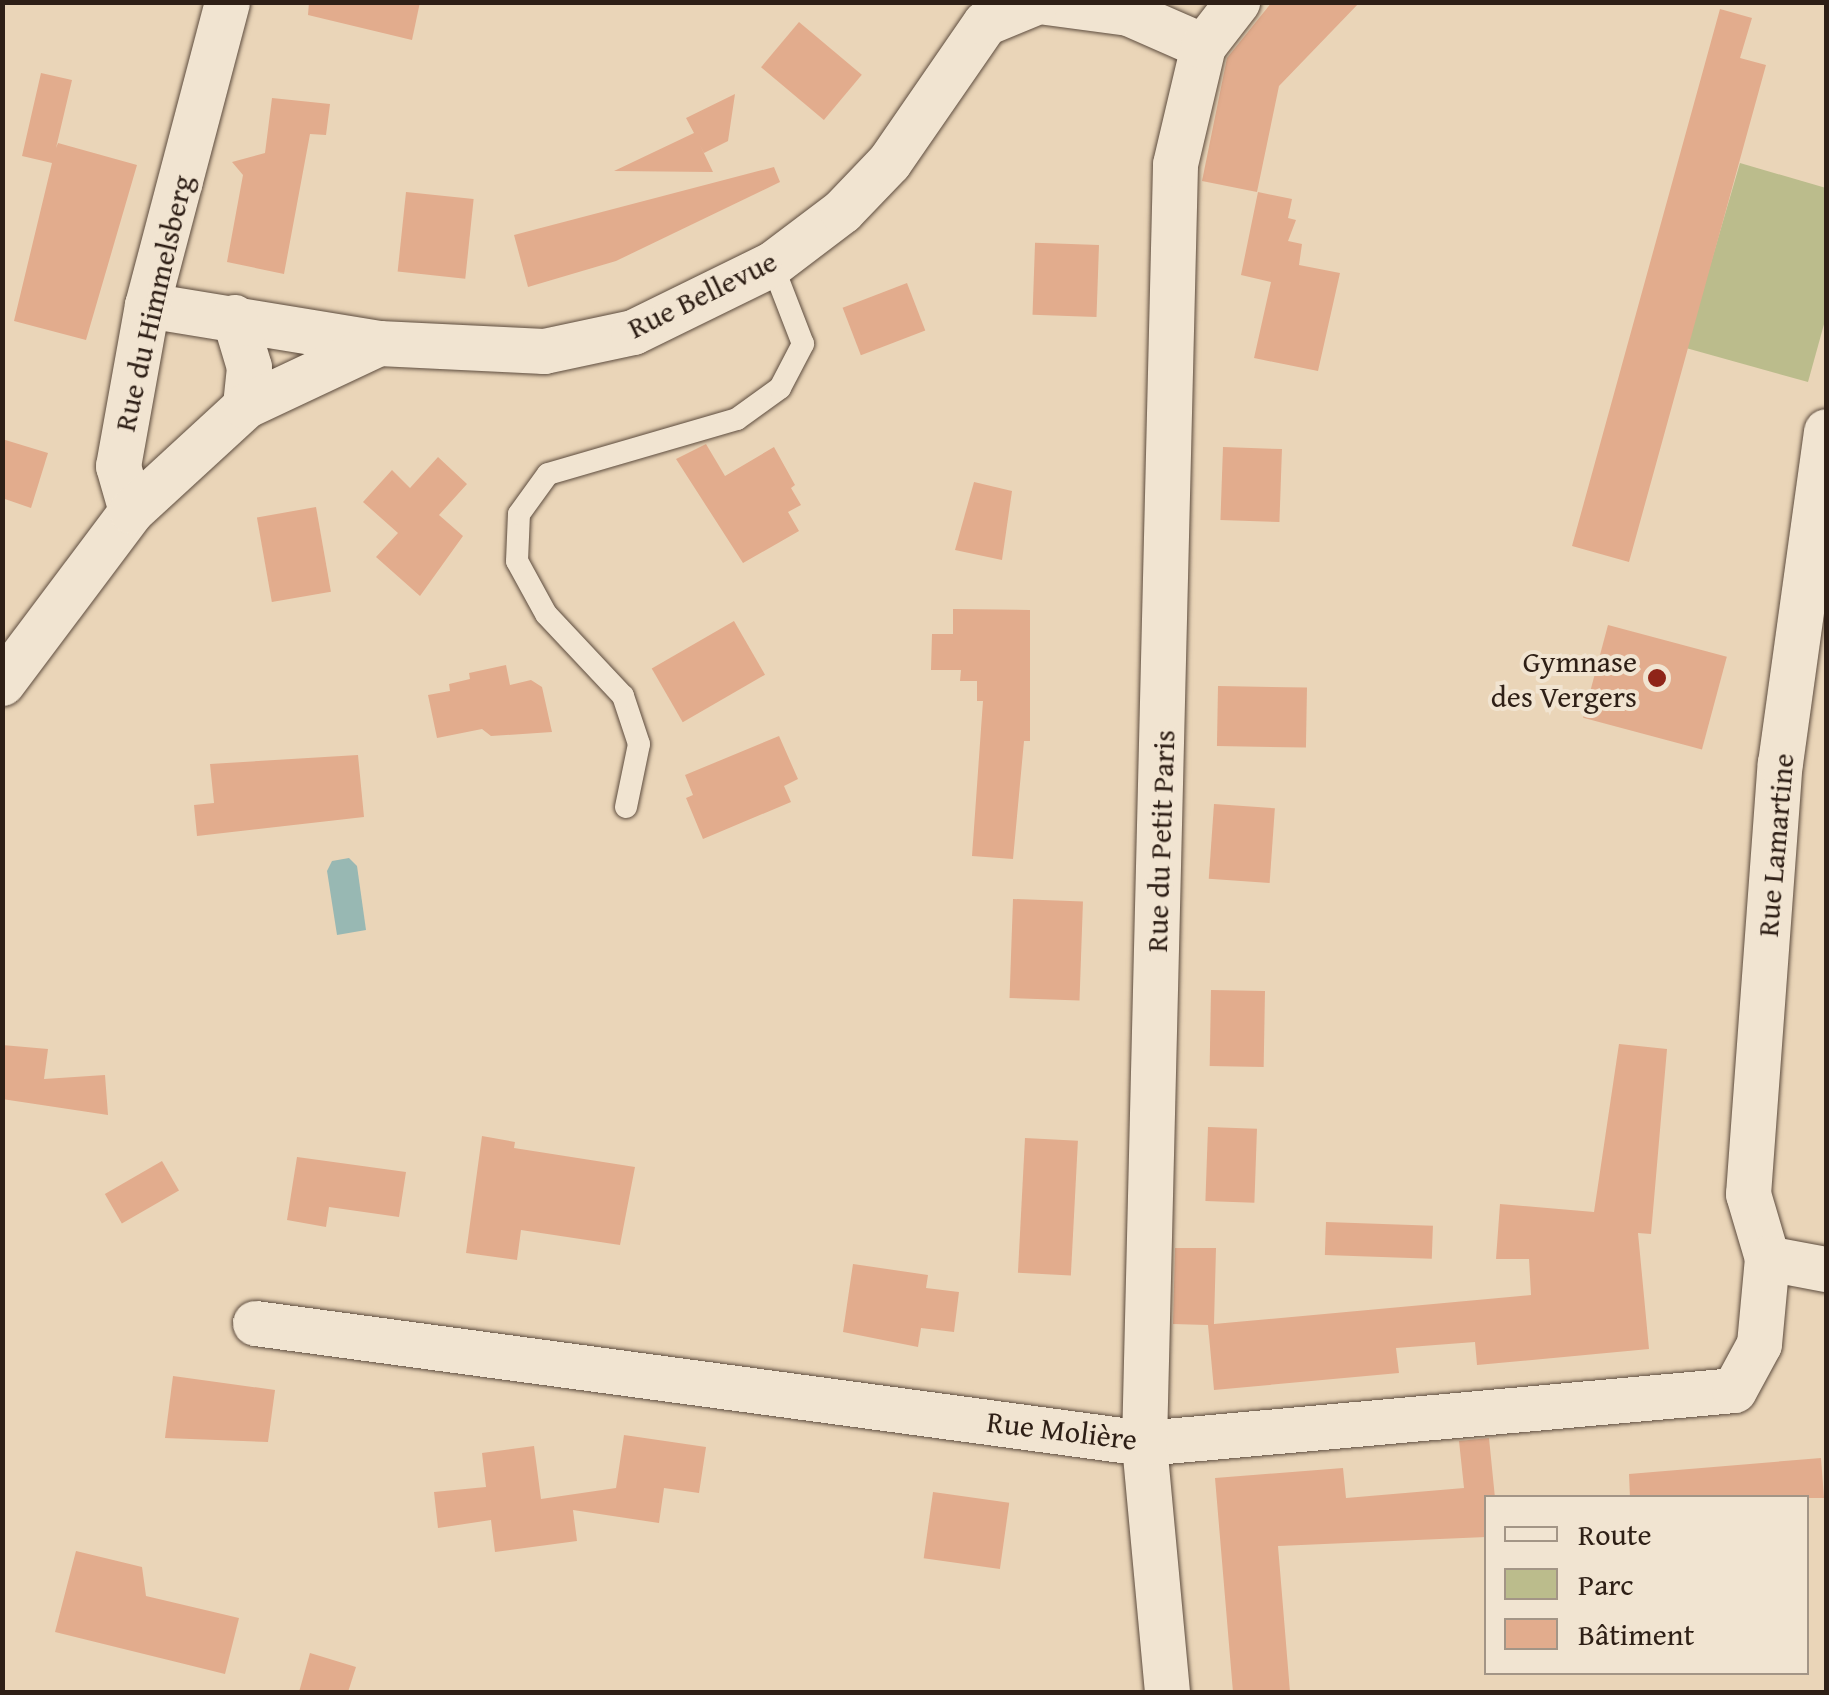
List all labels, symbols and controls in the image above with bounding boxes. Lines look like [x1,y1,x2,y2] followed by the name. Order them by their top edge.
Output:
[106,171,200,435] street label: Rue du Himmelsberg
[622,242,782,346] street label: Rue Bellevue
[1491,643,1637,714] place label: Gymnase des Vergers
[1646,667,1668,689] marker: Gymnase des Vergers
[1138,729,1182,953] street label: Rue du Petit Paris
[1749,752,1801,938] street label: Rue Lamartine
[985,1403,1139,1457] street label: Rue Molière
[1484,1495,1809,1675] legend
[1578,1512,1651,1556] text: Route
[1578,1562,1634,1606] text: Parc
[1578,1612,1694,1656] text: Bâtiment

